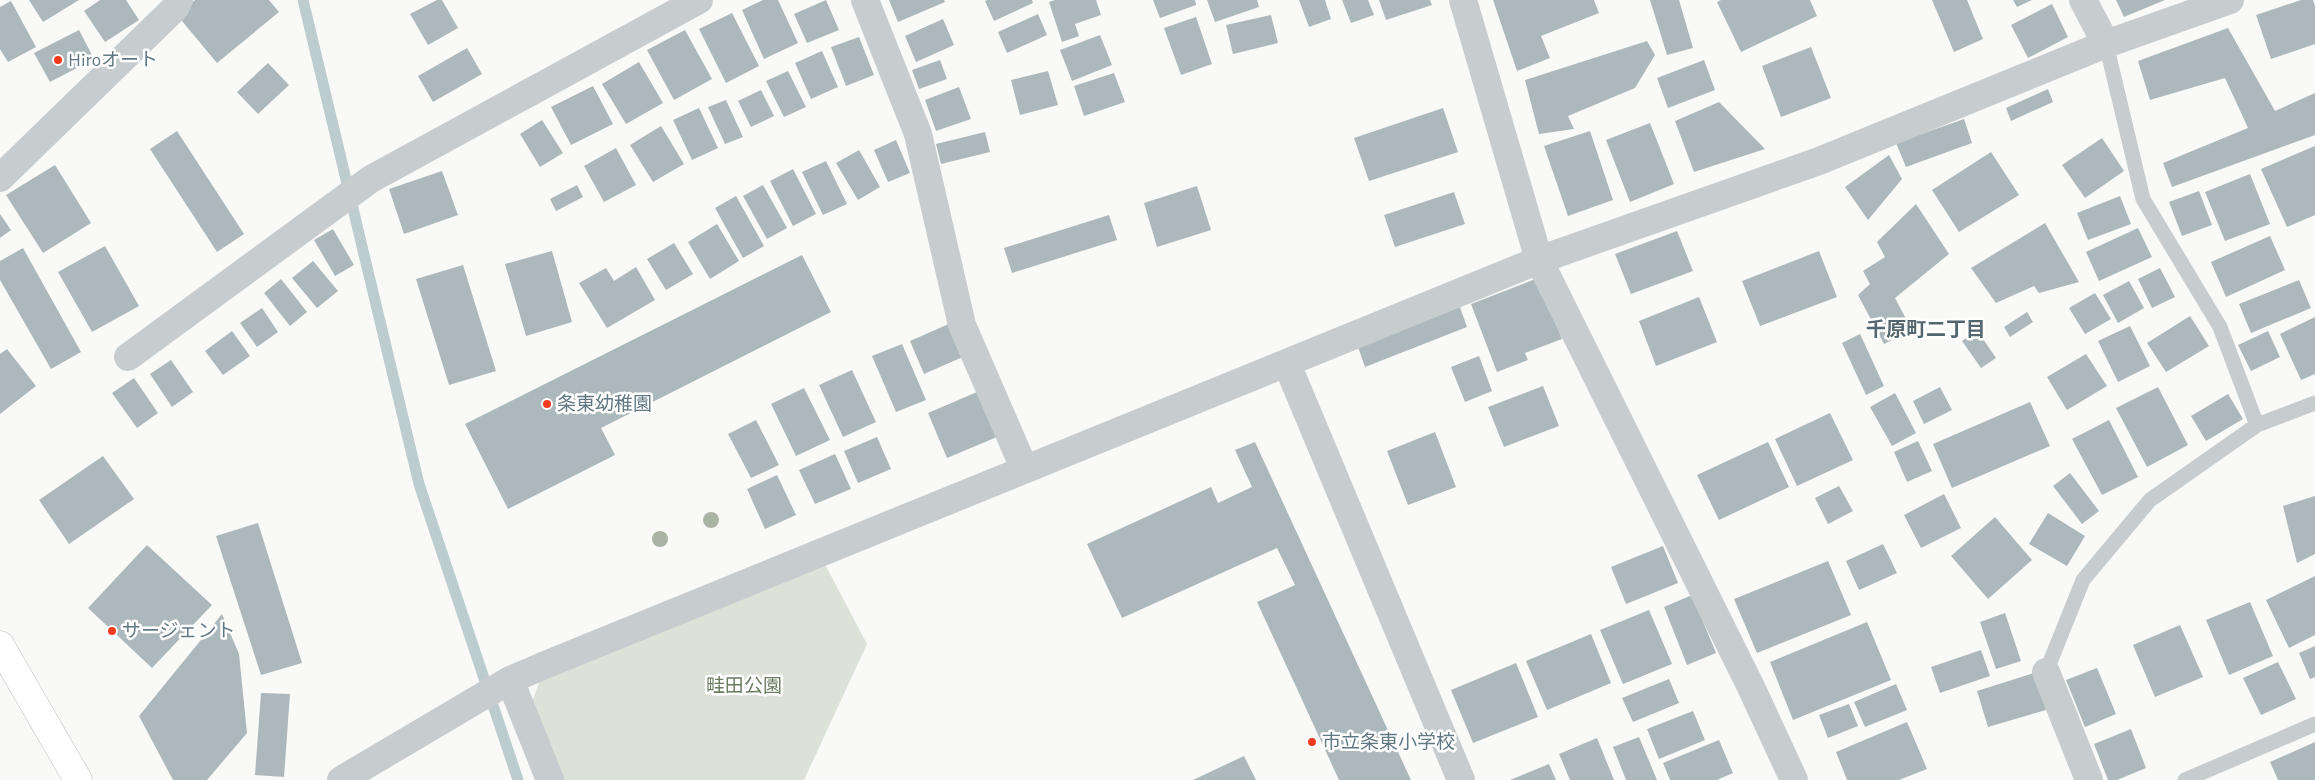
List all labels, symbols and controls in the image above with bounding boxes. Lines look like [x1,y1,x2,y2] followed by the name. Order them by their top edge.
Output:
[68,51,158,70] place label: Hiroオート
[52,54,64,66] marker: Hiroオート
[1866,319,1986,340] district label: 千原町二丁目
[557,394,652,414] place label: 条東幼稚園
[541,398,553,410] marker: 条東幼稚園
[122,621,236,641] place label: サージェント
[106,625,118,637] marker: サージェント
[706,676,782,696] park label: 畦田公園
[1322,731,1455,752] place label: 市立条東小学校
[1306,736,1318,748] marker: 市立条東小学校

